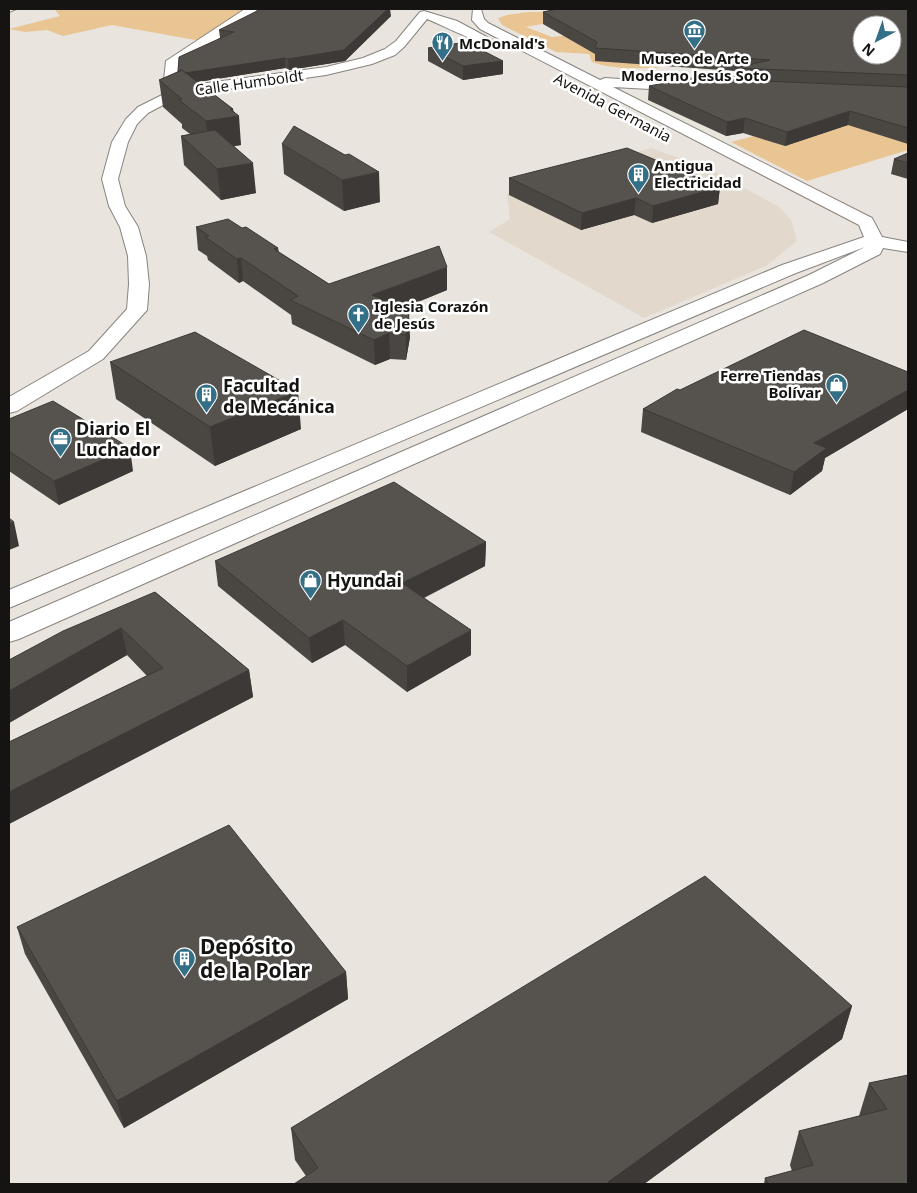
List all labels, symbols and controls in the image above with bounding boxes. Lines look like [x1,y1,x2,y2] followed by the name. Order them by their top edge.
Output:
[852,15,902,65] north arrow
[683,18,707,49] museum icon: Museo de Arte Moderno Jesús Soto
[431,31,455,62] restaurant icon: McDonald's
[459,33,545,53] place label: McDonald's
[858,39,879,61] text: N
[621,48,769,85] place label: Museo de Arte Moderno Jesús Soto
[194,64,305,100] street label: Calle Humboldt
[551,68,675,146] street label: Avenida Germania
[654,155,741,192] place label: Antigua Electricidad
[626,162,650,193] building icon: Antigua Electricidad
[374,296,489,333] place label: Iglesia Corazón de Jesús
[346,303,370,334] church icon: Iglesia Corazón de Jesús
[720,365,821,402] place label: Ferre Tiendas Bolívar
[825,372,849,403] shop icon: Ferre Tiendas Bolívar
[223,373,335,418] place label: Facultad de Mecánica
[195,383,219,414] building icon: Facultad de Mecánica
[76,416,160,461] place label: Diario El Luchador
[48,426,72,457] office icon: Diario El Luchador
[299,568,323,599] shop icon: Hyundai
[327,568,402,592] place label: Hyundai
[200,932,311,984] place label: Depósito de la Polar
[172,946,196,977] building icon: Depósito de la Polar

